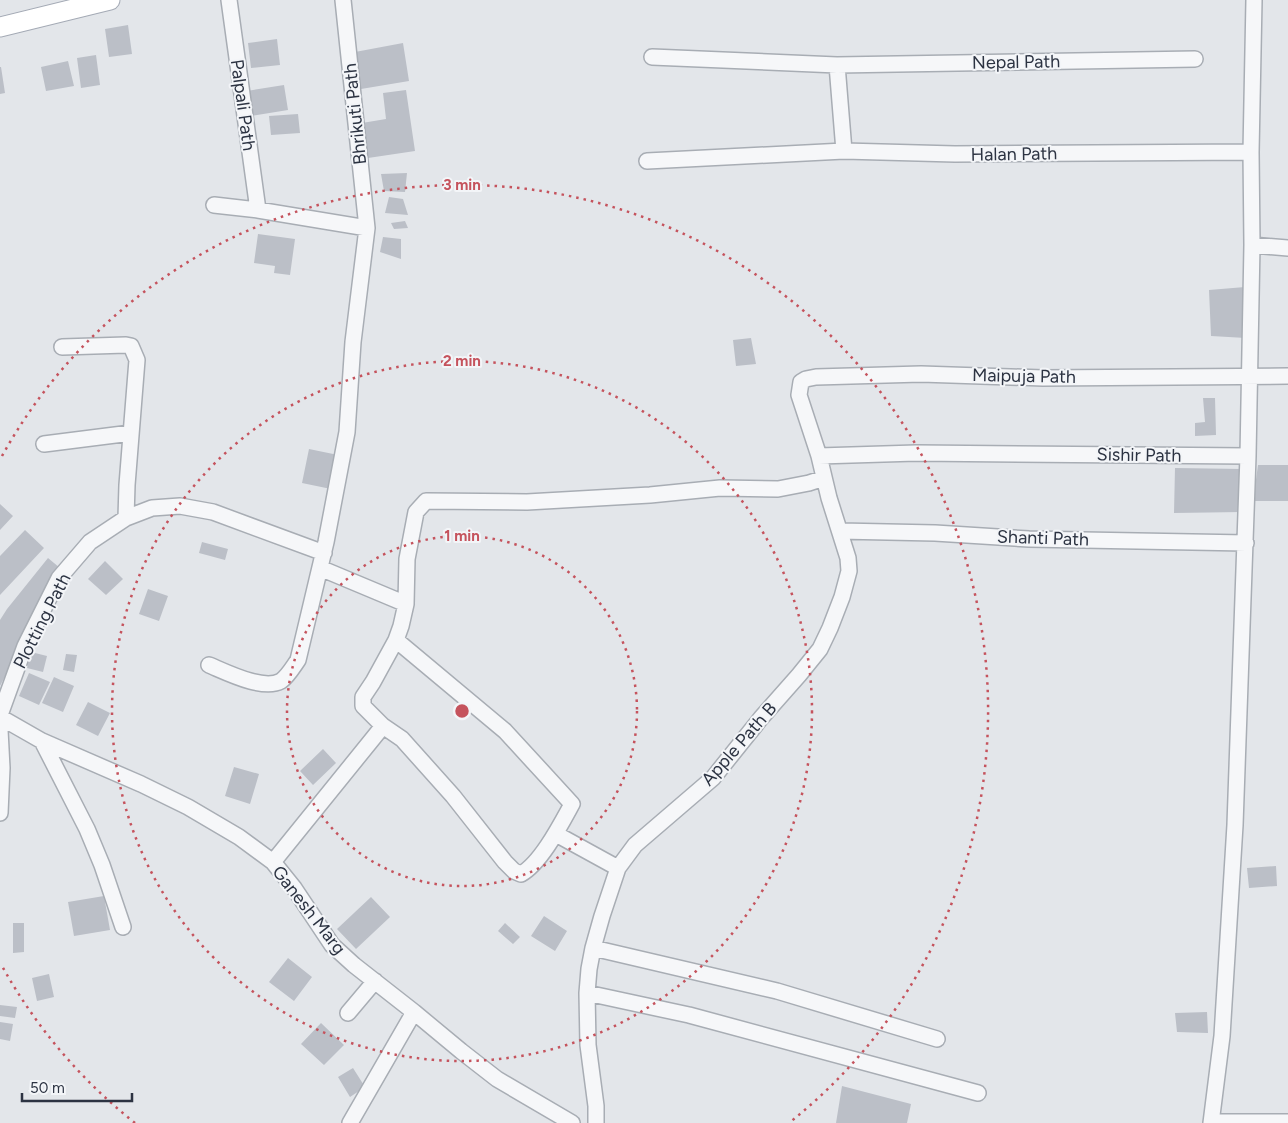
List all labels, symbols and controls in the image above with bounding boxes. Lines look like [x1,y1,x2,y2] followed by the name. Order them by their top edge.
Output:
[972,50,1060,74] street label: Nepal Path
[226,58,260,152] street label: Palpali Path
[339,62,371,166] street label: Bhrikuti Path
[971,142,1057,166] street label: Halan Path
[443,176,481,194] text: 3 min
[443,352,481,370] text: 2 min
[972,364,1076,388] street label: Maipuja Path
[1096,443,1182,467] street label: Sishir Path
[997,525,1089,551] street label: Shanti Path
[444,527,480,545] text: 1 min
[9,570,75,672] street label: Plotting Path
[697,698,781,790] street label: Apple Path B
[453,702,471,720] centre of rings
[267,861,351,959] street label: Ganesh Marg
[22,1070,132,1102] scale bar
[30,1079,65,1097] text: 50 m

